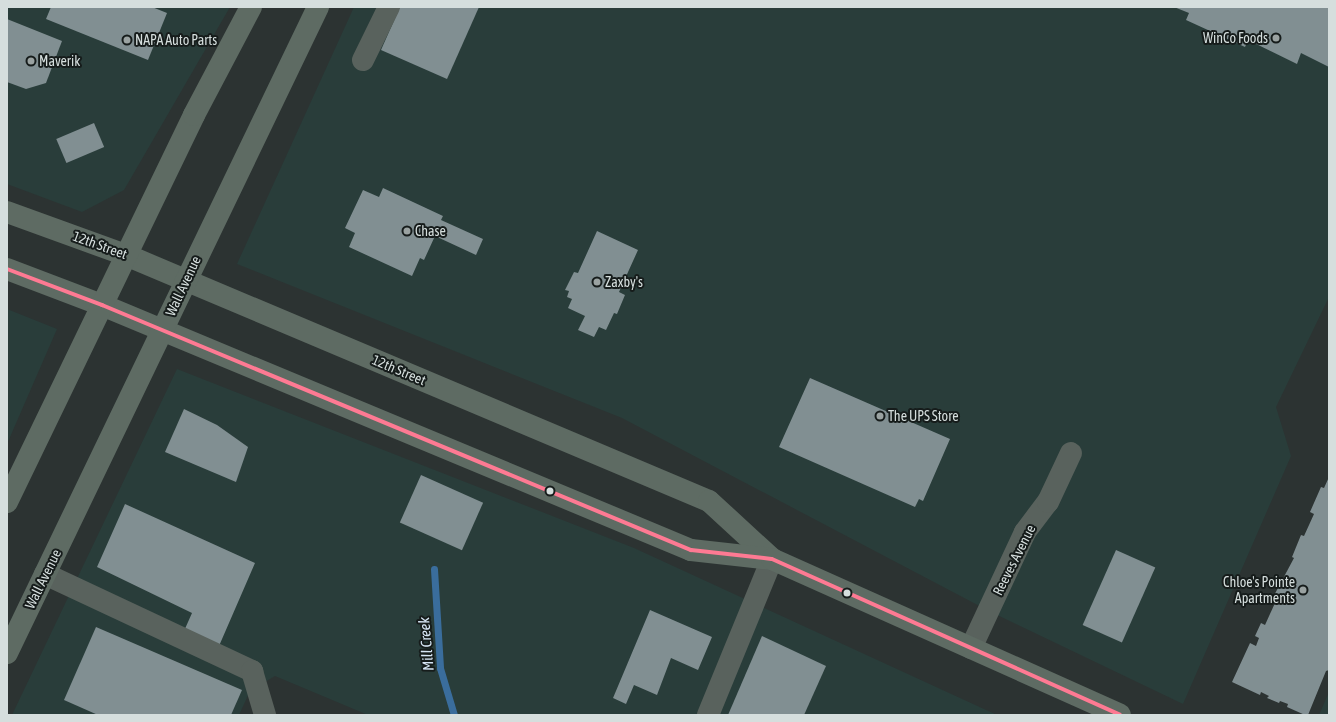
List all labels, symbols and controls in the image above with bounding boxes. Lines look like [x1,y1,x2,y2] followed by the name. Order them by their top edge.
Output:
[1203,30,1268,46] place label: WinCo Foods
[135,32,217,48] place label: NAPA Auto Parts
[1271,33,1281,43] marker: WinCo Foods
[122,35,132,45] marker: NAPA Auto Parts
[39,53,80,69] place label: Maverik
[26,56,36,66] marker: Maverik
[415,223,446,239] place label: Chase
[402,226,412,236] marker: Chase
[71,227,129,263] street label: 12th Street
[162,253,204,319] street label: Wall Avenue
[605,274,643,290] place label: Zaxby's
[592,277,602,287] marker: Zaxby's
[370,351,428,389] street label: 12th Street
[888,408,959,424] place label: The UPS Store
[875,411,885,421] marker: The UPS Store
[545,486,555,496] unlabelled marker
[989,522,1039,598] street label: Reeves Avenue
[21,546,65,612] street label: Wall Avenue
[1223,574,1295,606] place label: Chloe's Pointe Apartments
[1298,585,1308,595] marker: Chloe's Pointe Apartments
[842,588,852,598] unlabelled marker
[415,616,437,672] water label: Mill Creek

